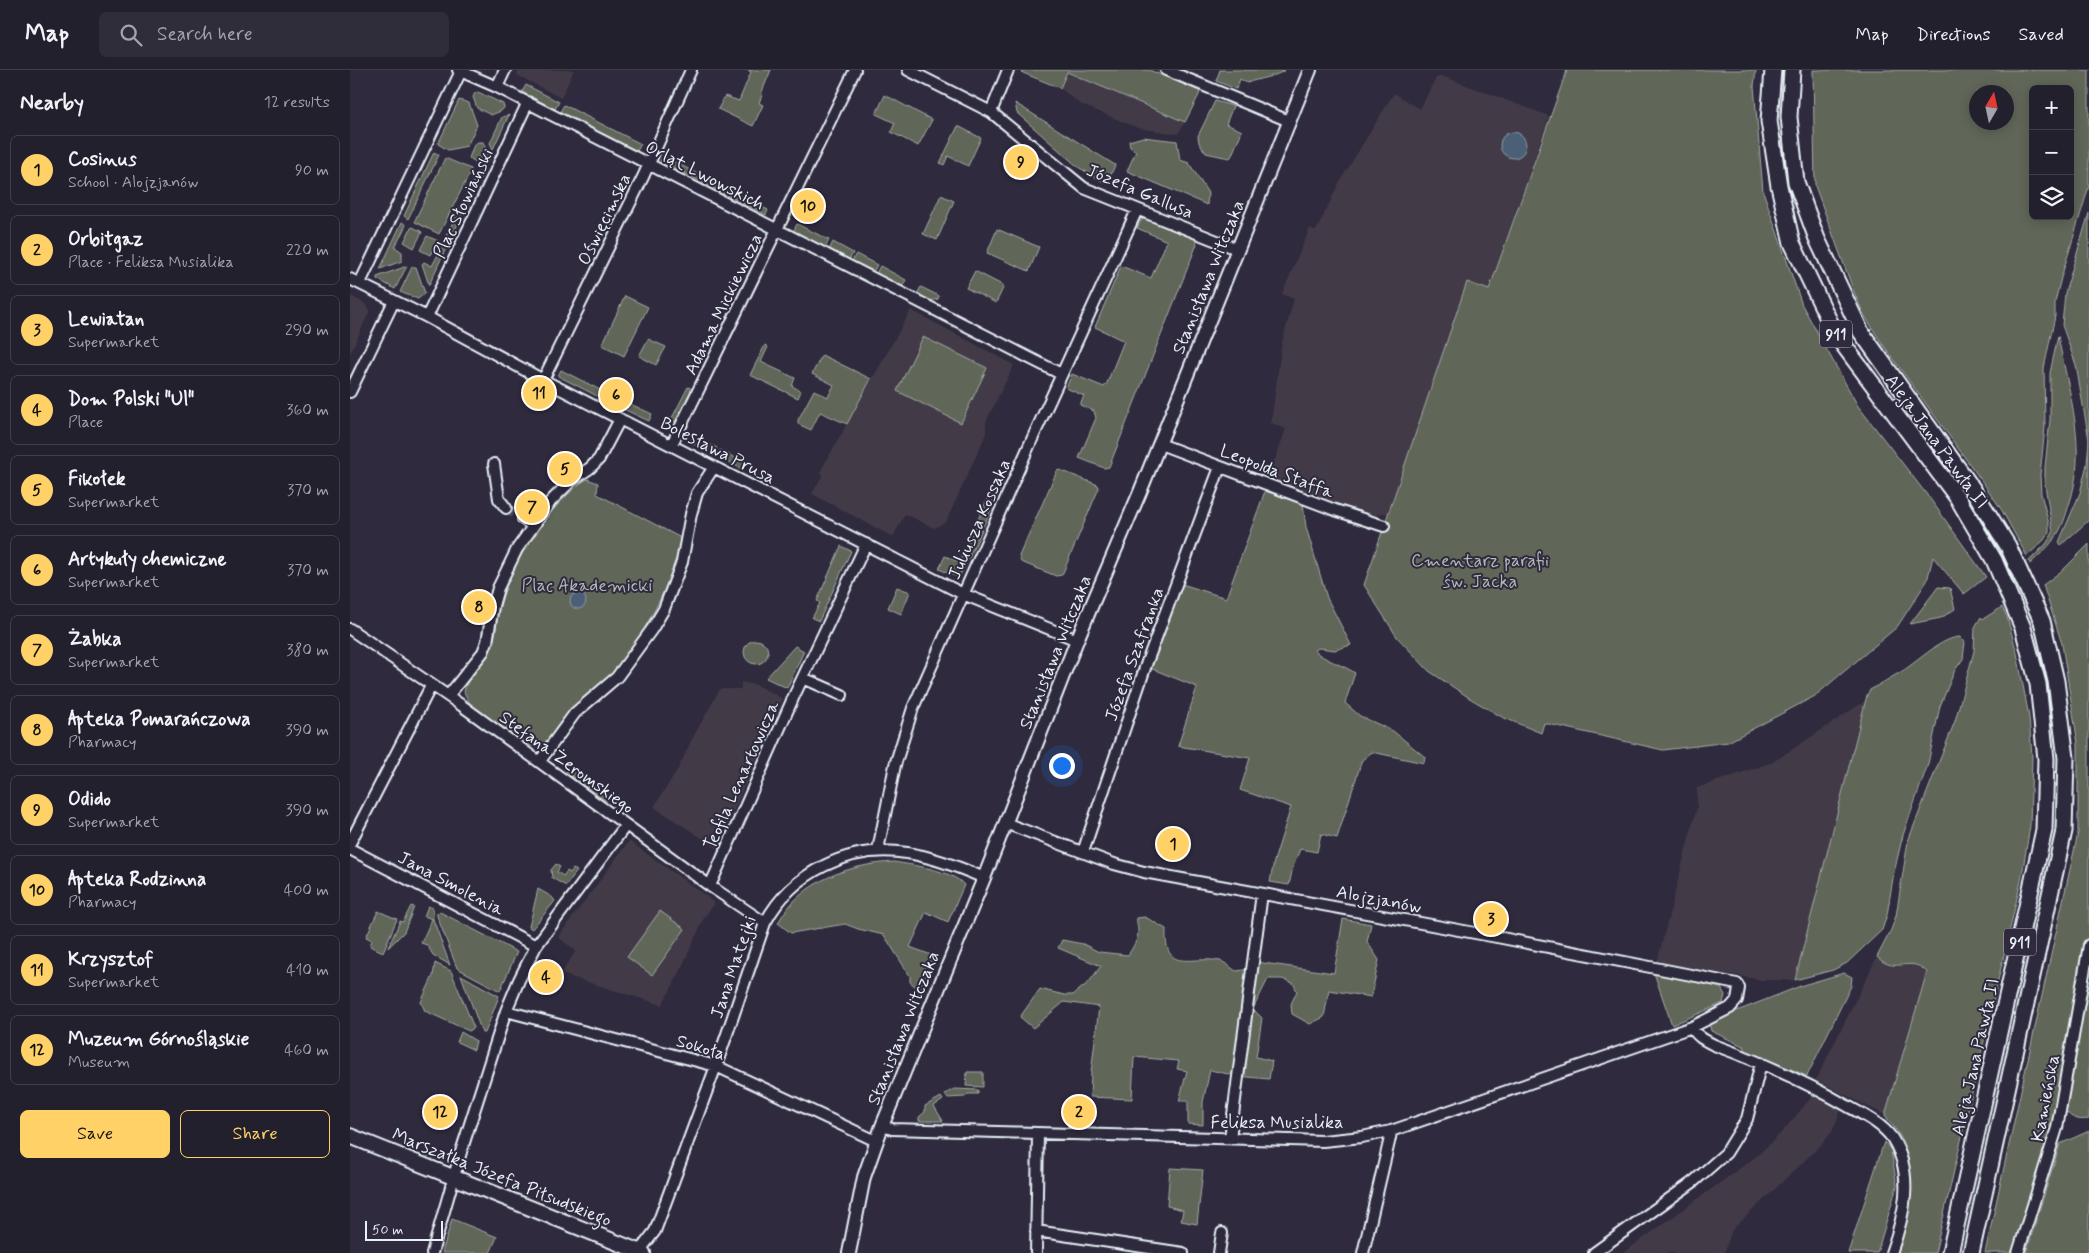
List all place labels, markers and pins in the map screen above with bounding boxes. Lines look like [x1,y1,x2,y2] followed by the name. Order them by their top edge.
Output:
[1005,143,1037,181] pin: 9
[792,187,824,225] pin: 10
[523,374,555,412] pin: 11
[600,376,632,414] pin: 6
[549,450,581,488] pin: 5
[516,488,548,526] pin: 7
[463,588,495,626] pin: 8
[1157,825,1189,863] pin: 1
[1475,900,1507,938] pin: 3
[530,958,562,996] pin: 4
[424,1093,456,1131] pin: 12
[1063,1093,1095,1131] pin: 2

